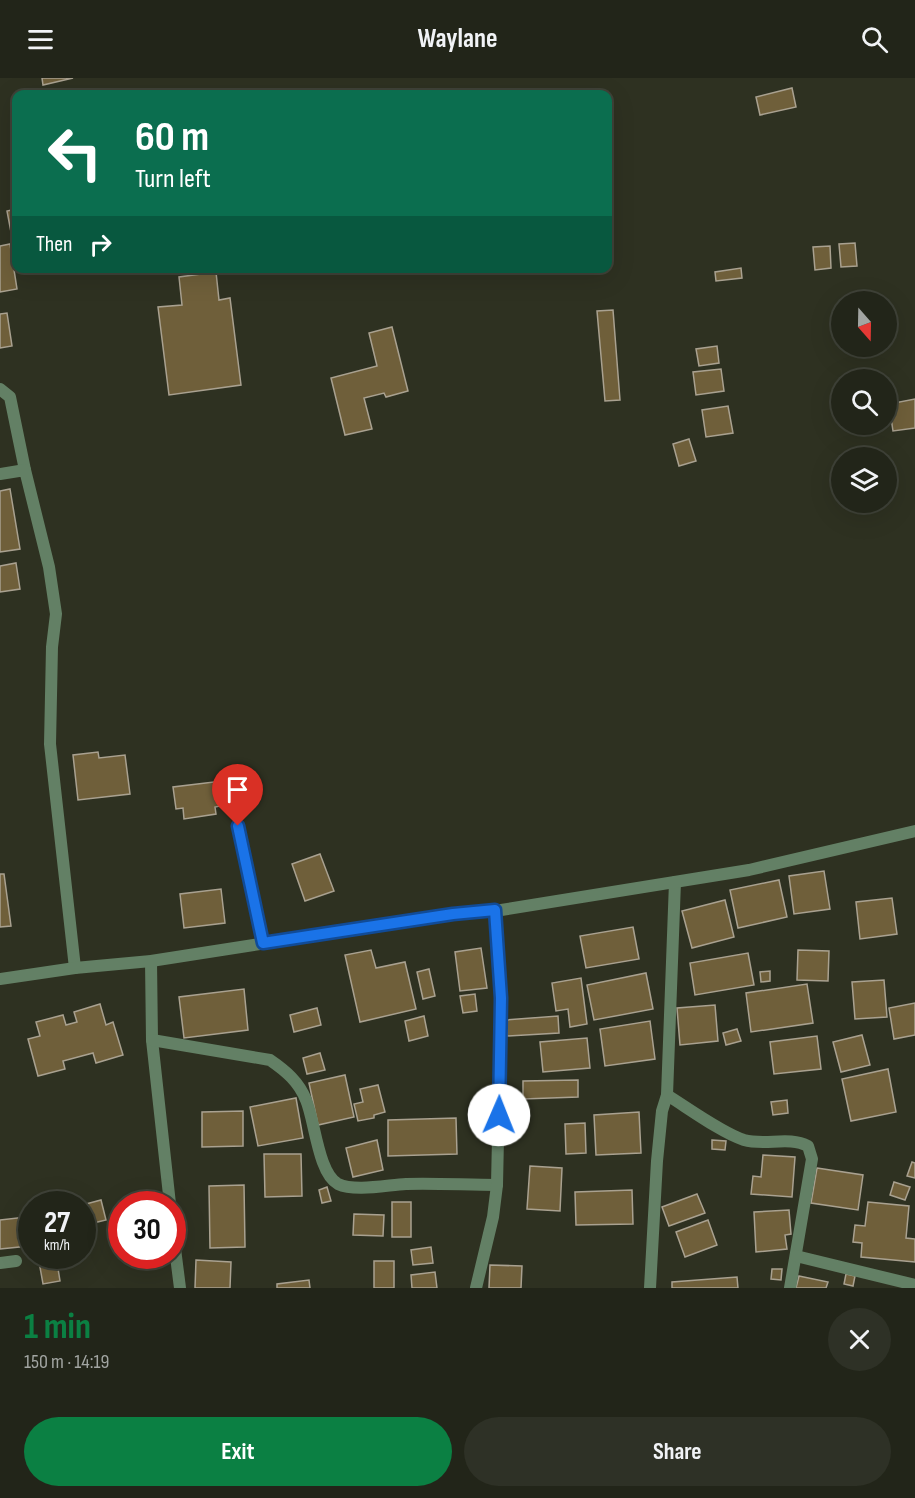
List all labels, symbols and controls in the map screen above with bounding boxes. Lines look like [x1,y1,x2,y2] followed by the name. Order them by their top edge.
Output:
[24,23,57,56] icon: menu
[417,23,498,55] text: Waylane
[858,23,891,56] icon: search
[135,112,209,163] text: 60 m
[36,114,114,192] icon: left
[135,163,211,195] text: Turn left
[84,228,117,261] icon: right
[36,231,72,258] text: Then
[831,291,897,357] north arrow
[831,291,897,513] map controls
[831,369,897,435] button: search
[831,447,897,513] button: layers
[212,764,263,826] pin
[221,773,254,806] icon: arrive
[467,1083,531,1147] position arrow
[108,1191,186,1269] speed limit sign: 30
[44,1205,70,1241] text: 27
[44,1236,70,1255] text: km/h
[24,1306,91,1349] text: 1 min
[828,1308,891,1371] button: close
[24,1350,109,1374] text: 150 m · 14:19
[24,1417,452,1486] button: Exit
[464,1417,891,1486] button: Share

